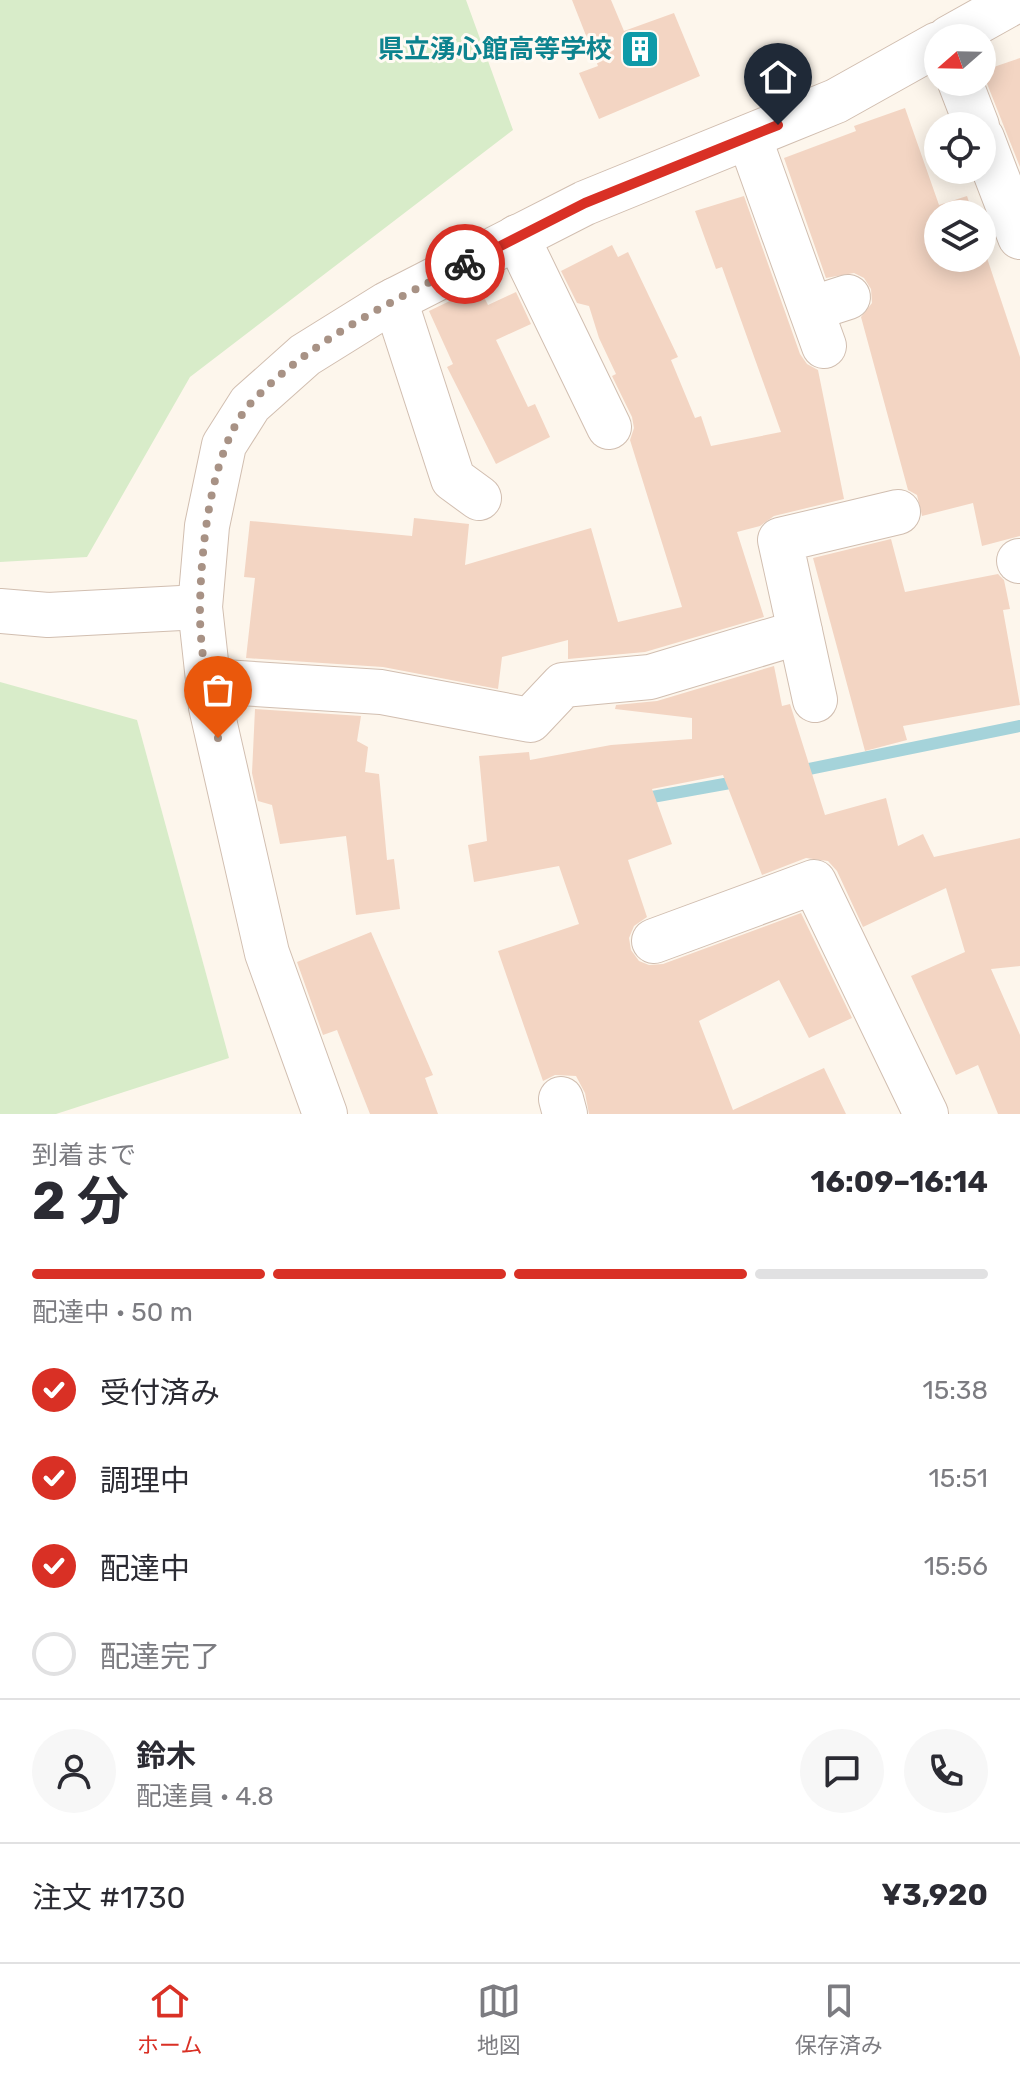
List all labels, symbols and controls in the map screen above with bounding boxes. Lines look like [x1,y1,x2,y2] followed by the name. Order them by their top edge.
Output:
[924,24,996,96] north arrow
[924,24,996,272] map controls
[619,28,661,70] building icon: 県立湧心館高等学校
[378,34,612,65] place label: 県立湧心館高等学校
[744,43,812,125] pin
[756,55,800,99] icon: home
[924,112,996,184] button: locate
[924,200,996,272] button: layers
[425,224,505,304] courier
[443,242,487,286] icon: bike
[184,656,252,738] pin
[196,668,240,712] icon: bag
[32,1140,136,1171] text: 到着まで
[811,1164,988,1200] text: 16:09–16:14
[32,1170,129,1232] text: 2 分
[32,1297,193,1328] text: 配達中 · 50 m
[32,1368,76,1412] icon: check
[100,1375,220,1411] text: 受付済み
[923,1375,988,1406] text: 15:38
[32,1456,76,1500] icon: check
[100,1463,190,1499] text: 調理中
[929,1463,988,1494] text: 15:51
[32,1544,76,1588] icon: check
[100,1551,190,1587] text: 配達中
[924,1551,988,1582] text: 15:56
[100,1639,220,1675] text: 配達完了
[32,1729,116,1813] button: person
[800,1729,884,1813] button: chat
[904,1729,988,1813] button: phone
[136,1738,196,1774] text: 鈴木
[136,1781,274,1812] text: 配達員 · 4.8
[881,1877,988,1913] text: ¥3,920
[32,1880,186,1916] text: 注文 #1730
[137,1979,202,2059] tab: ホーム
[477,1979,521,2059] tab: 地図
[795,1979,883,2059] tab: 保存済み

